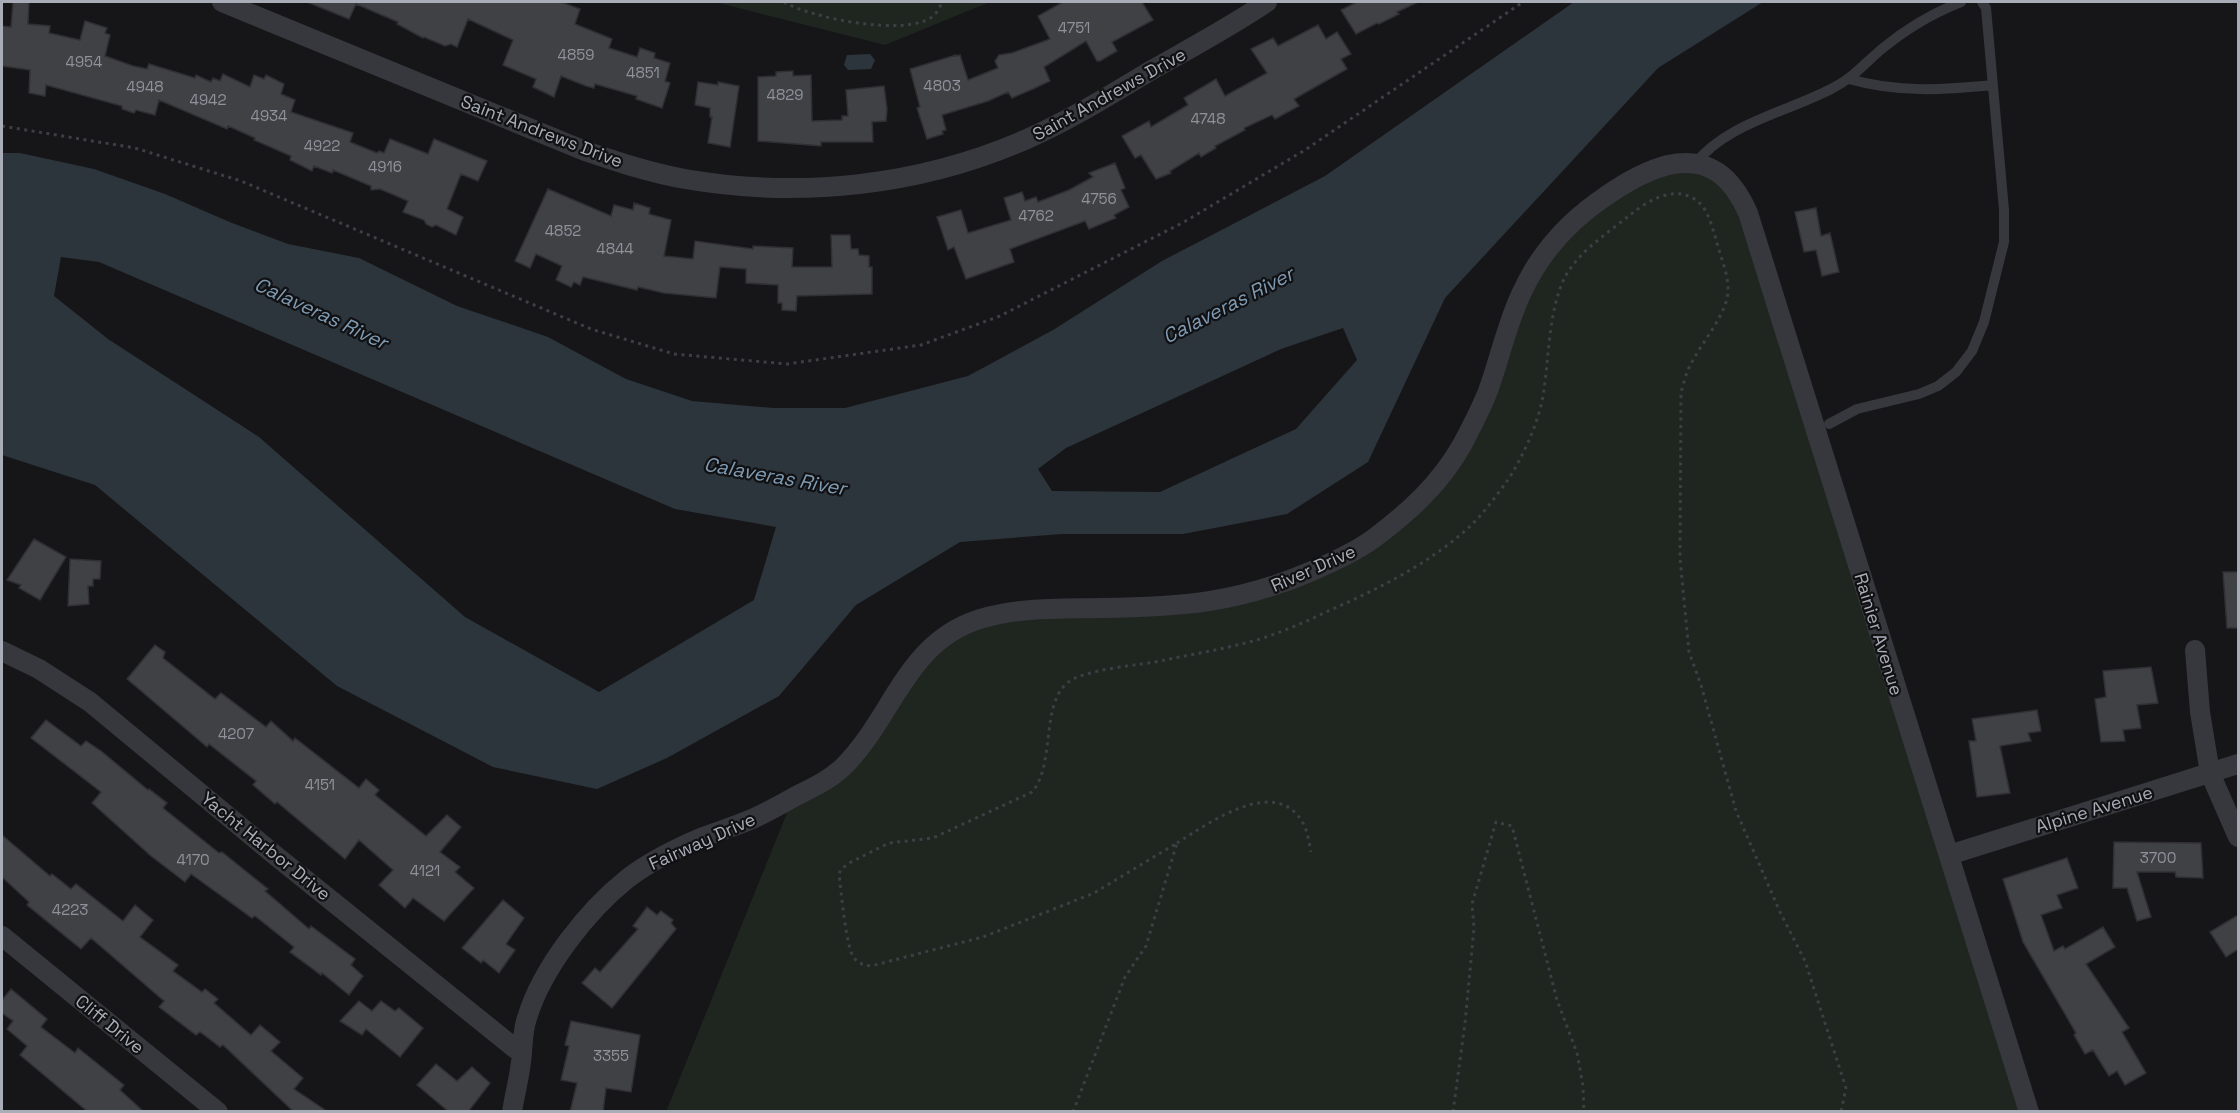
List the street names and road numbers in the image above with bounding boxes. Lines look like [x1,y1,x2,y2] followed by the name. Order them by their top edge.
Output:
[1028,42,1190,146] street label: Saint Andrews Drive
[458,89,626,173] street label: Saint Andrews Drive
[1267,539,1359,597] street label: River Drive
[1849,570,1909,698] street label: Rainier Avenue
[2033,780,2155,838] street label: Alpine Avenue
[196,787,336,905] street label: Yacht Harbor Drive
[645,807,759,875] street label: Fairway Drive
[71,989,149,1059] street label: Cliff Drive

